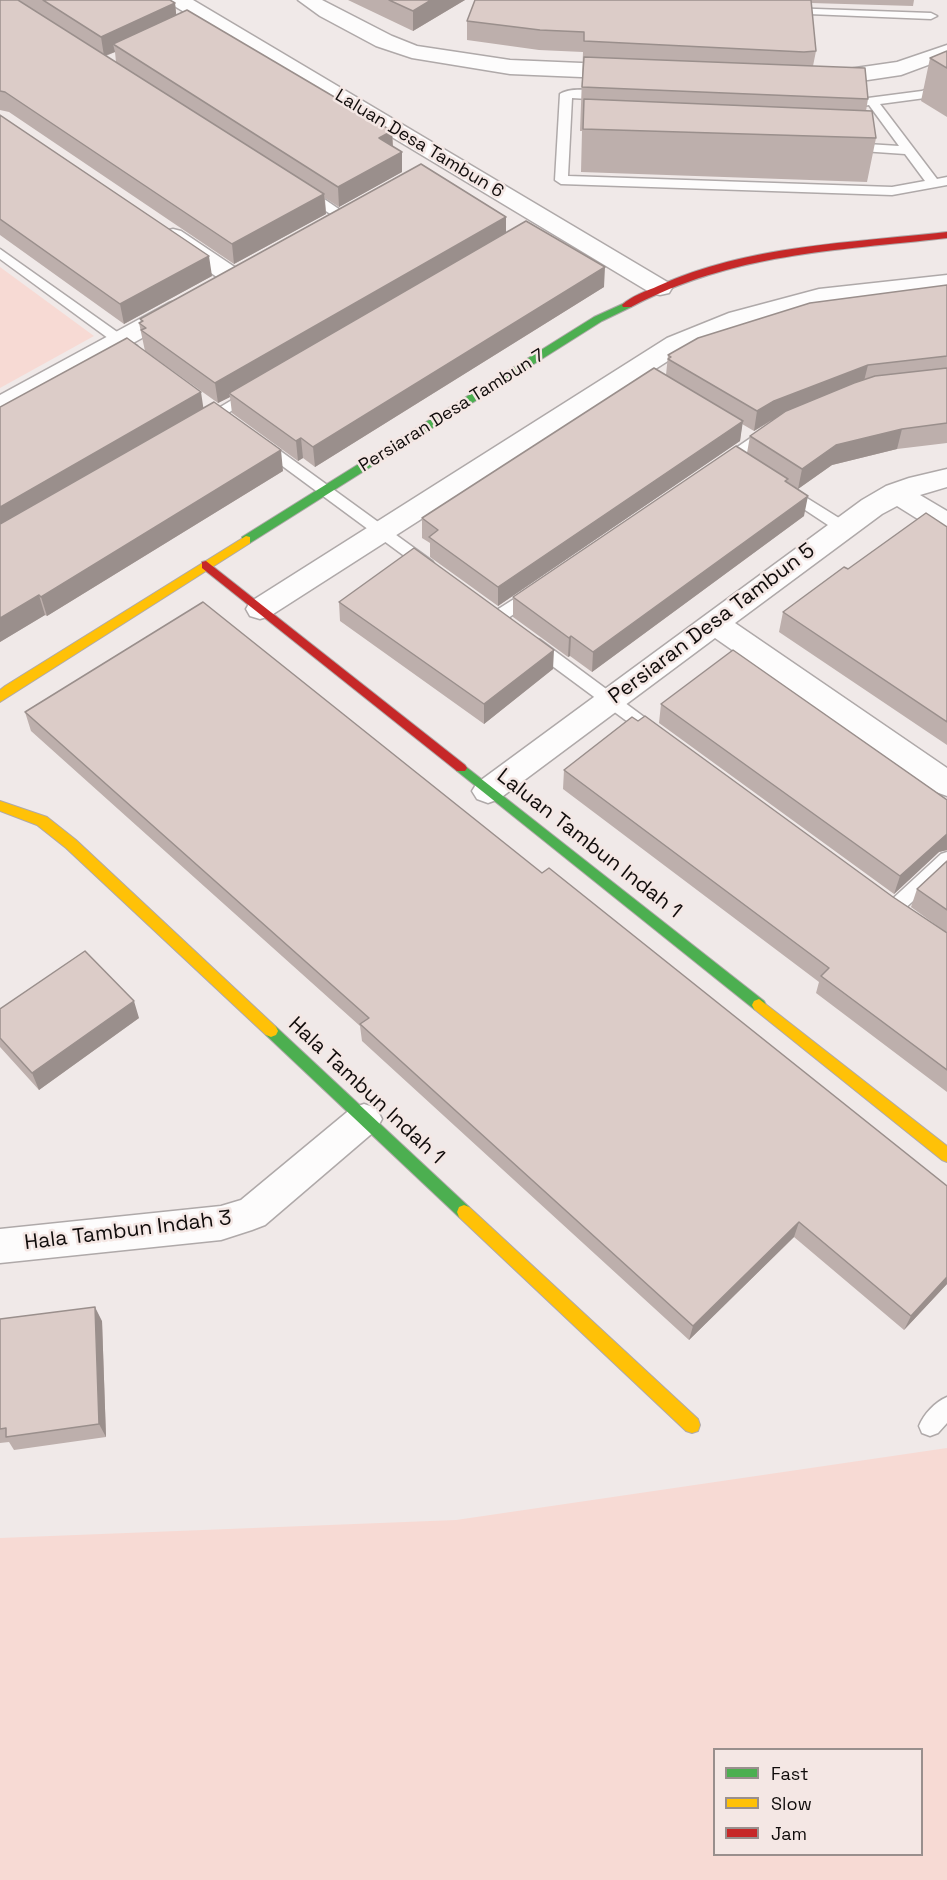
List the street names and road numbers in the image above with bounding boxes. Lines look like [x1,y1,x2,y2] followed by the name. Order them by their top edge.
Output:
[331,85,507,203] street label: Laluan Desa Tambun 6
[355,345,549,477] street label: Persiaran Desa Tambun 7
[604,538,820,710] street label: Persiaran Desa Tambun 5
[491,764,687,924] street label: Laluan Tambun Indah 1
[283,1012,449,1170] street label: Hala Tambun Indah 1
[23,1206,233,1256] street label: Hala Tambun Indah 3

